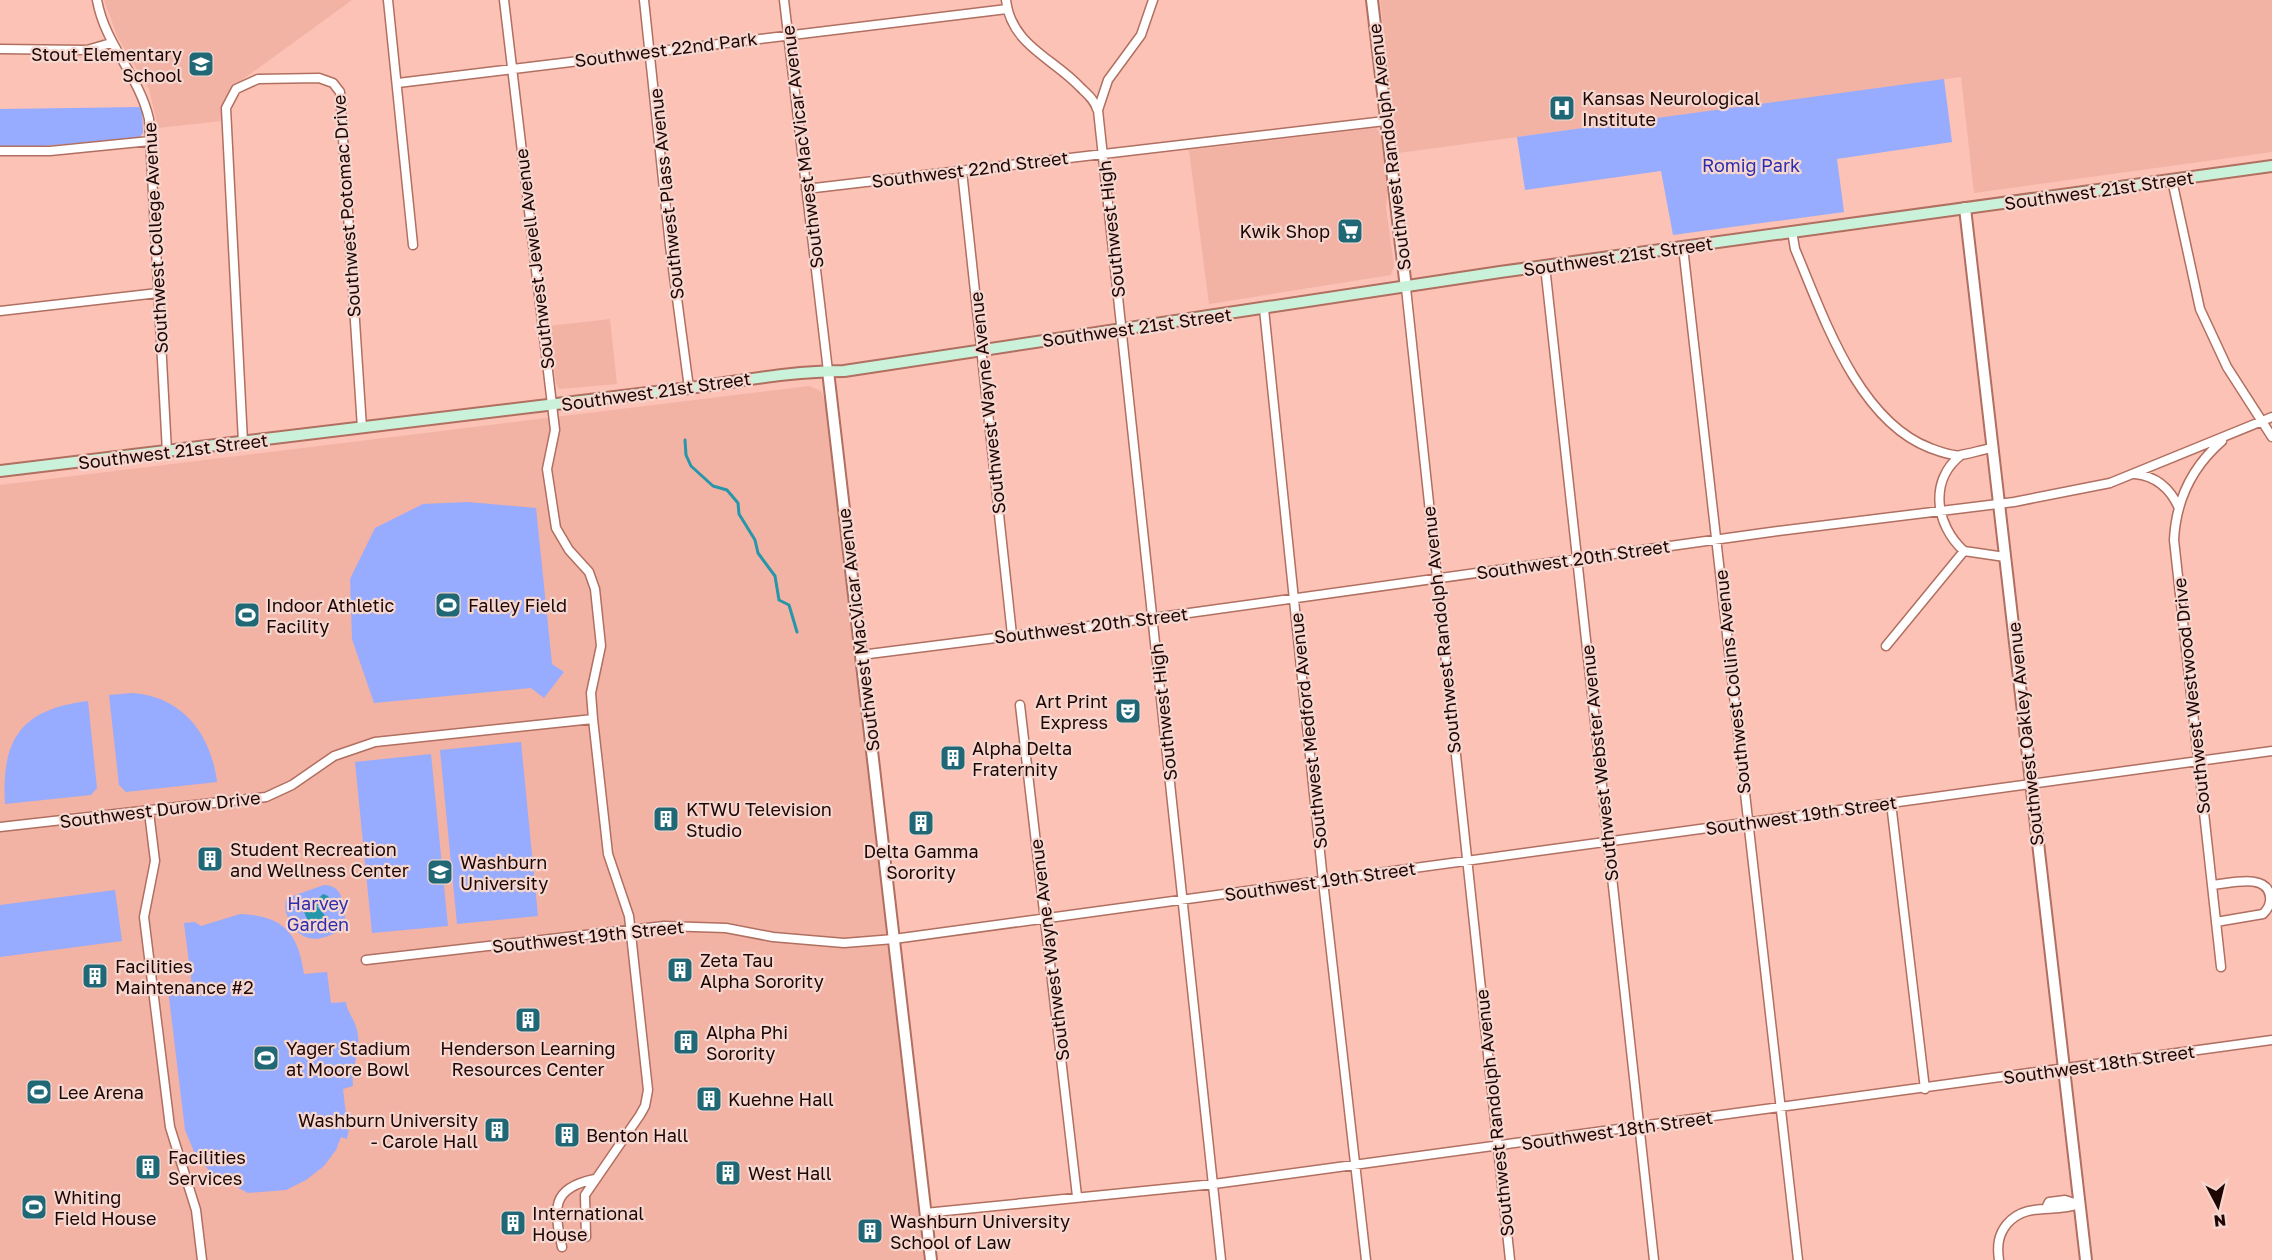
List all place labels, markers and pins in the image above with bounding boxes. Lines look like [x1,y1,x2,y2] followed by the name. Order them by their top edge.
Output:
[31,43,182,86] place label: Stout Elementary School
[186,49,216,79] school or university icon: Stout Elementary School
[1582,87,1760,130] place label: Kansas Neurological Institute
[1547,93,1577,123] hospital icon: Kansas Neurological Institute
[1335,216,1365,246] supermarket icon: Kwik Shop
[1240,220,1330,242] place label: Kwik Shop
[433,590,463,620] sports icon: Falley Field
[266,594,395,637] place label: Indoor Athletic Facility
[468,594,567,616] place label: Falley Field
[232,600,262,630] sports icon: Indoor Athletic Facility
[1035,690,1108,733] place label: Art Print Express
[1113,696,1143,726] theatre icon: Art Print Express
[972,737,1072,780] place label: Alpha Delta Fraternity
[938,743,968,773] building icon: Alpha Delta Fraternity
[686,798,832,841] place label: KTWU Television Studio
[651,804,681,834] building icon: KTWU Television Studio
[906,808,936,838] building icon: Delta Gamma Sorority
[230,838,409,881] place label: Student Recreation and Wellness Center
[863,840,979,883] place label: Delta Gamma Sorority
[195,844,225,874] building icon: Student Recreation and Wellness Center
[460,851,548,894] place label: Washburn University
[425,857,455,887] school or university icon: Washburn University
[700,949,824,992] place label: Zeta Tau Alpha Sorority
[115,955,254,998] place label: Facilities Maintenance #2
[665,955,695,985] building icon: Zeta Tau Alpha Sorority
[80,961,110,991] building icon: Facilities Maintenance #2
[513,1005,543,1035] building icon: Henderson Learning Resources Center
[706,1021,788,1064] place label: Alpha Phi Sorority
[671,1027,701,1057] building icon: Alpha Phi Sorority
[286,1037,411,1080] place label: Yager Stadium at Moore Bowl
[440,1037,616,1080] place label: Henderson Learning Resources Center
[251,1043,281,1073] sports icon: Yager Stadium at Moore Bowl
[24,1077,54,1107] sports icon: Lee Arena
[58,1081,144,1103] place label: Lee Arena
[694,1084,724,1114] building icon: Kuehne Hall
[728,1088,834,1110] place label: Kuehne Hall
[298,1109,478,1152] place label: Washburn University - Carole Hall
[482,1115,512,1145] building icon: Washburn University - Carole Hall
[552,1120,582,1150] building icon: Benton Hall
[586,1124,689,1146] place label: Benton Hall
[168,1146,246,1189] place label: Facilities Services
[133,1152,163,1182] building icon: Facilities Services
[713,1158,743,1188] building icon: West Hall
[748,1162,832,1184] place label: West Hall
[54,1186,156,1229] place label: Whiting Field House
[19,1192,49,1222] sports icon: Whiting Field House
[532,1202,644,1245] place label: International House
[498,1208,528,1238] building icon: International House
[890,1210,1070,1253] place label: Washburn University School of Law
[855,1216,885,1246] building icon: Washburn University School of Law

